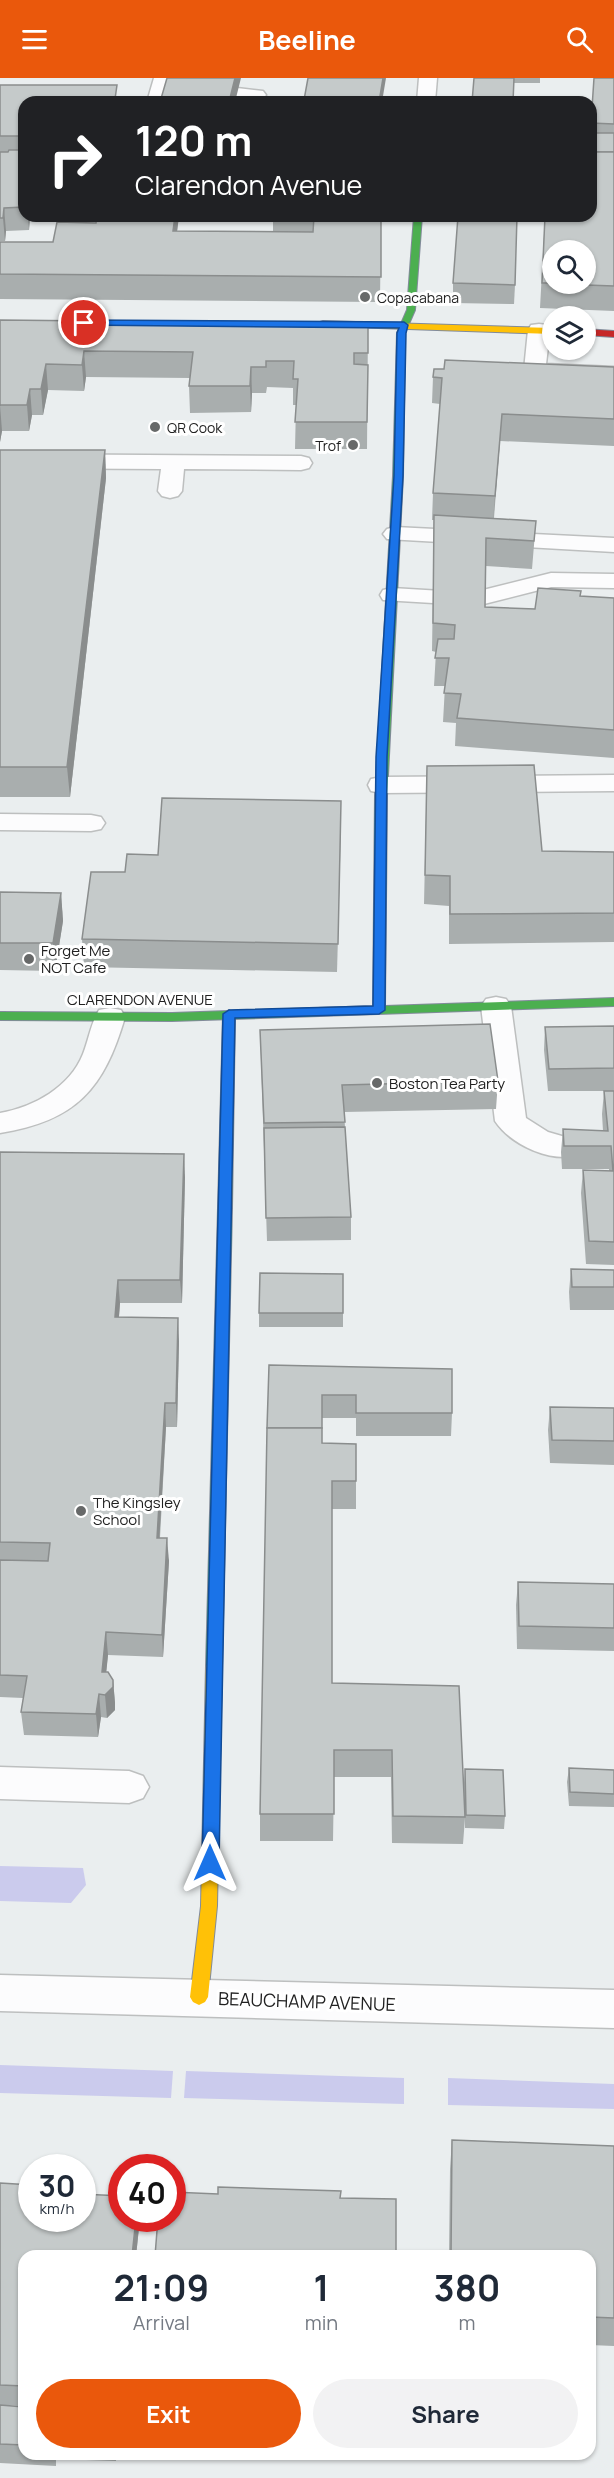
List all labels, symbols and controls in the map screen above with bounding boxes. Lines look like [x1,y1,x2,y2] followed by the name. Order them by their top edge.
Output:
[258,21,356,58] text: Beeline
[18,23,51,56] icon: menu
[563,23,596,56] icon: search
[135,111,252,169] text: 120 m
[36,120,114,198] icon: right
[135,166,362,203] text: Clarendon Avenue
[542,240,596,360] map controls
[542,240,596,294] button: search
[377,288,459,307] place label: Copacabana
[358,290,372,304] marker: Copacabana
[58,297,109,348] pin
[67,306,100,339] icon: arrive
[542,306,596,360] button: layers
[167,418,223,437] place label: QR Cook
[148,420,162,434] marker: QR Cook
[315,436,341,455] place label: Trof
[346,438,360,452] marker: Trof
[41,940,111,978] place label: Forget Me NOT Cafe
[22,952,36,966] marker: Forget Me NOT Cafe
[67,989,213,1010] street label: CLARENDON AVENUE
[389,1073,505,1094] place label: Boston Tea Party
[370,1076,384,1090] marker: Boston Tea Party
[93,1492,181,1530] place label: The Kingsley School
[74,1504,88,1518] marker: The Kingsley School
[178,1831,242,1895] position arrow
[218,1986,396,2016] street label: BEAUCHAMP AVENUE
[108,2154,186,2232] speed limit sign: 40
[38,2165,76,2206] text: 30
[40,2198,74,2219] text: km/h
[114,2263,209,2312] text: 21:09
[314,2263,329,2312] text: 1
[434,2263,500,2312] text: 380
[133,2309,190,2336] text: Arrival
[305,2309,338,2336] text: min
[459,2309,476,2336] text: m
[36,2379,301,2448] button: Exit
[313,2379,578,2448] button: Share

